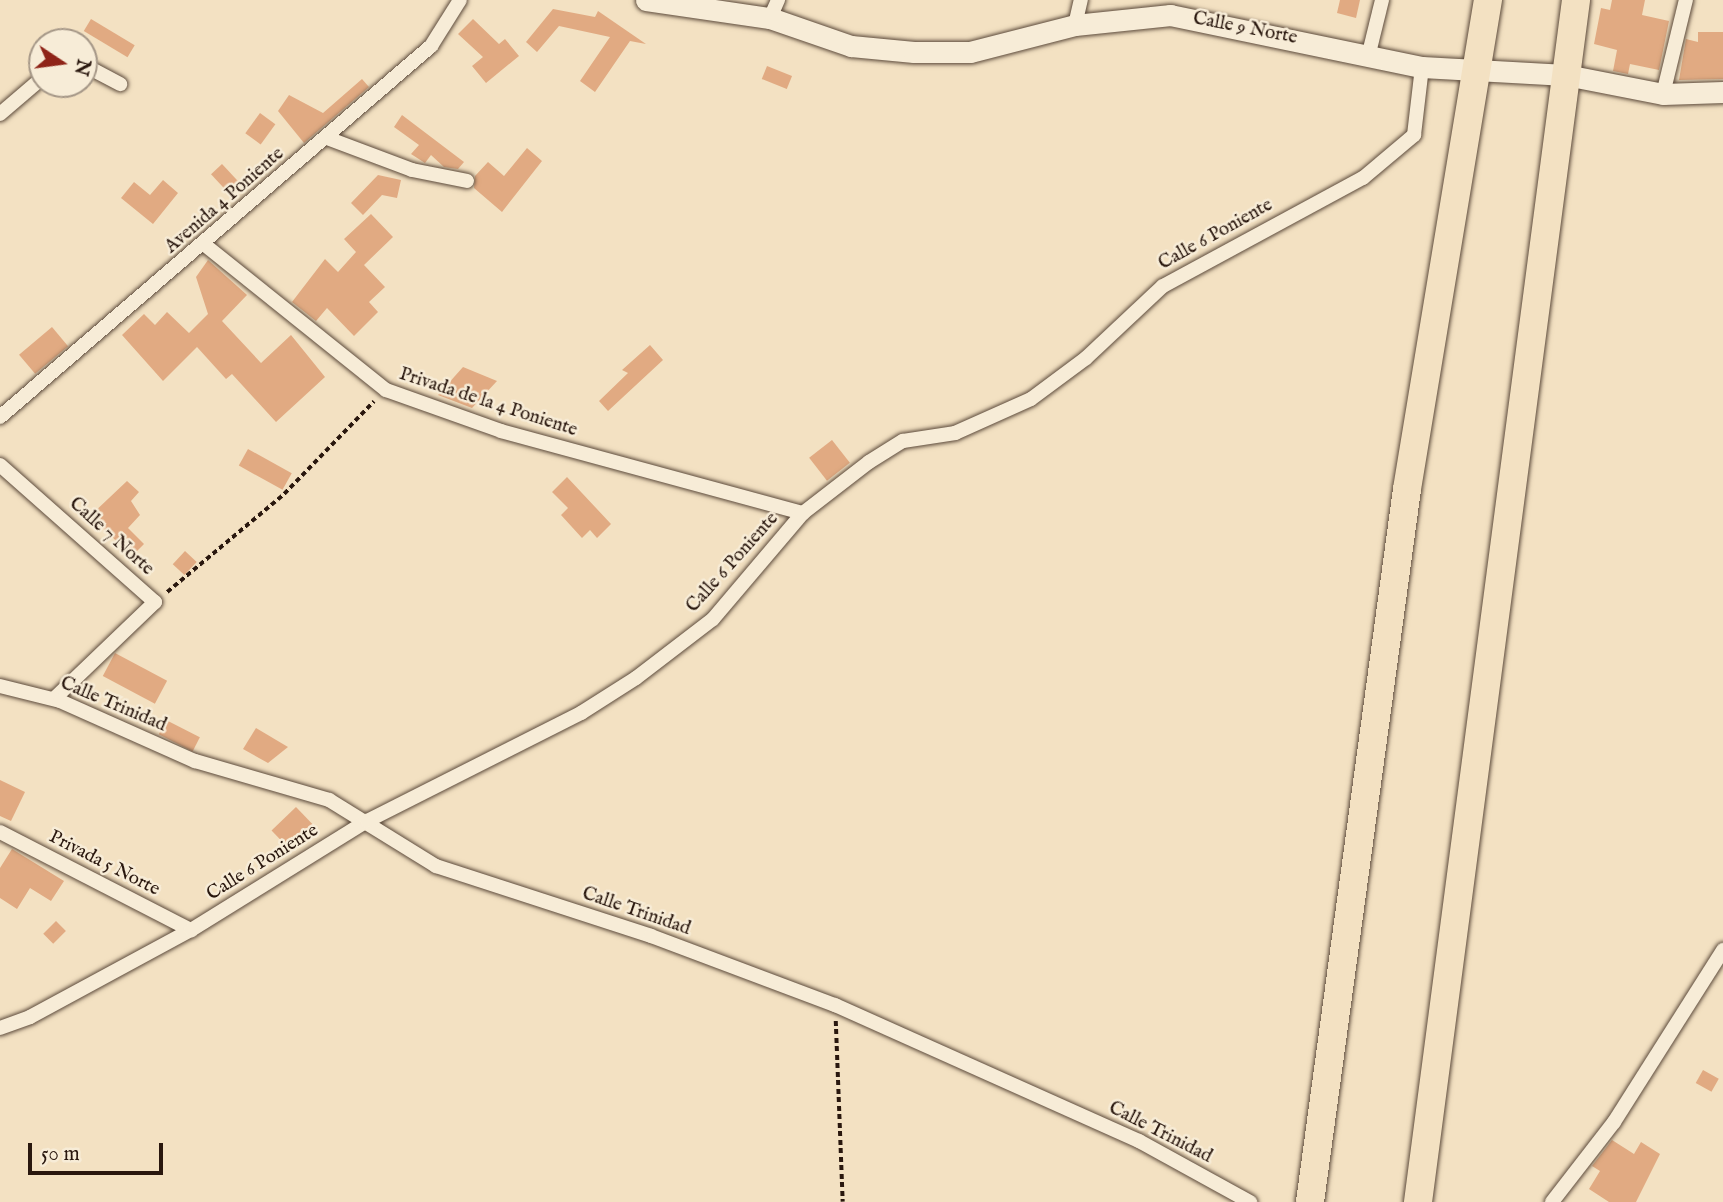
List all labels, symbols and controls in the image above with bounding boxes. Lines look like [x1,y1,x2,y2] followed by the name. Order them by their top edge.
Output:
[1191,8,1299,50] street label: Calle 9 Norte
[28,28,98,98] north arrow
[68,57,95,78] text: N
[161,143,289,259] street label: Avenida 4 Poniente
[1155,194,1277,276] street label: Calle 6 Poniente
[396,363,580,443] street label: Privada de la 4 Poniente
[64,493,158,581] street label: Calle 7 Norte
[682,508,784,618] street label: Calle 6 Poniente
[57,672,169,738] street label: Calle Trinidad
[203,820,323,906] street label: Calle 6 Poniente
[45,826,163,902] street label: Privada 5 Norte
[579,883,693,941] street label: Calle Trinidad
[1104,1097,1216,1169] street label: Calle Trinidad
[32,1128,166,1172] scale bar
[41,1141,80,1168] text: 50 m

